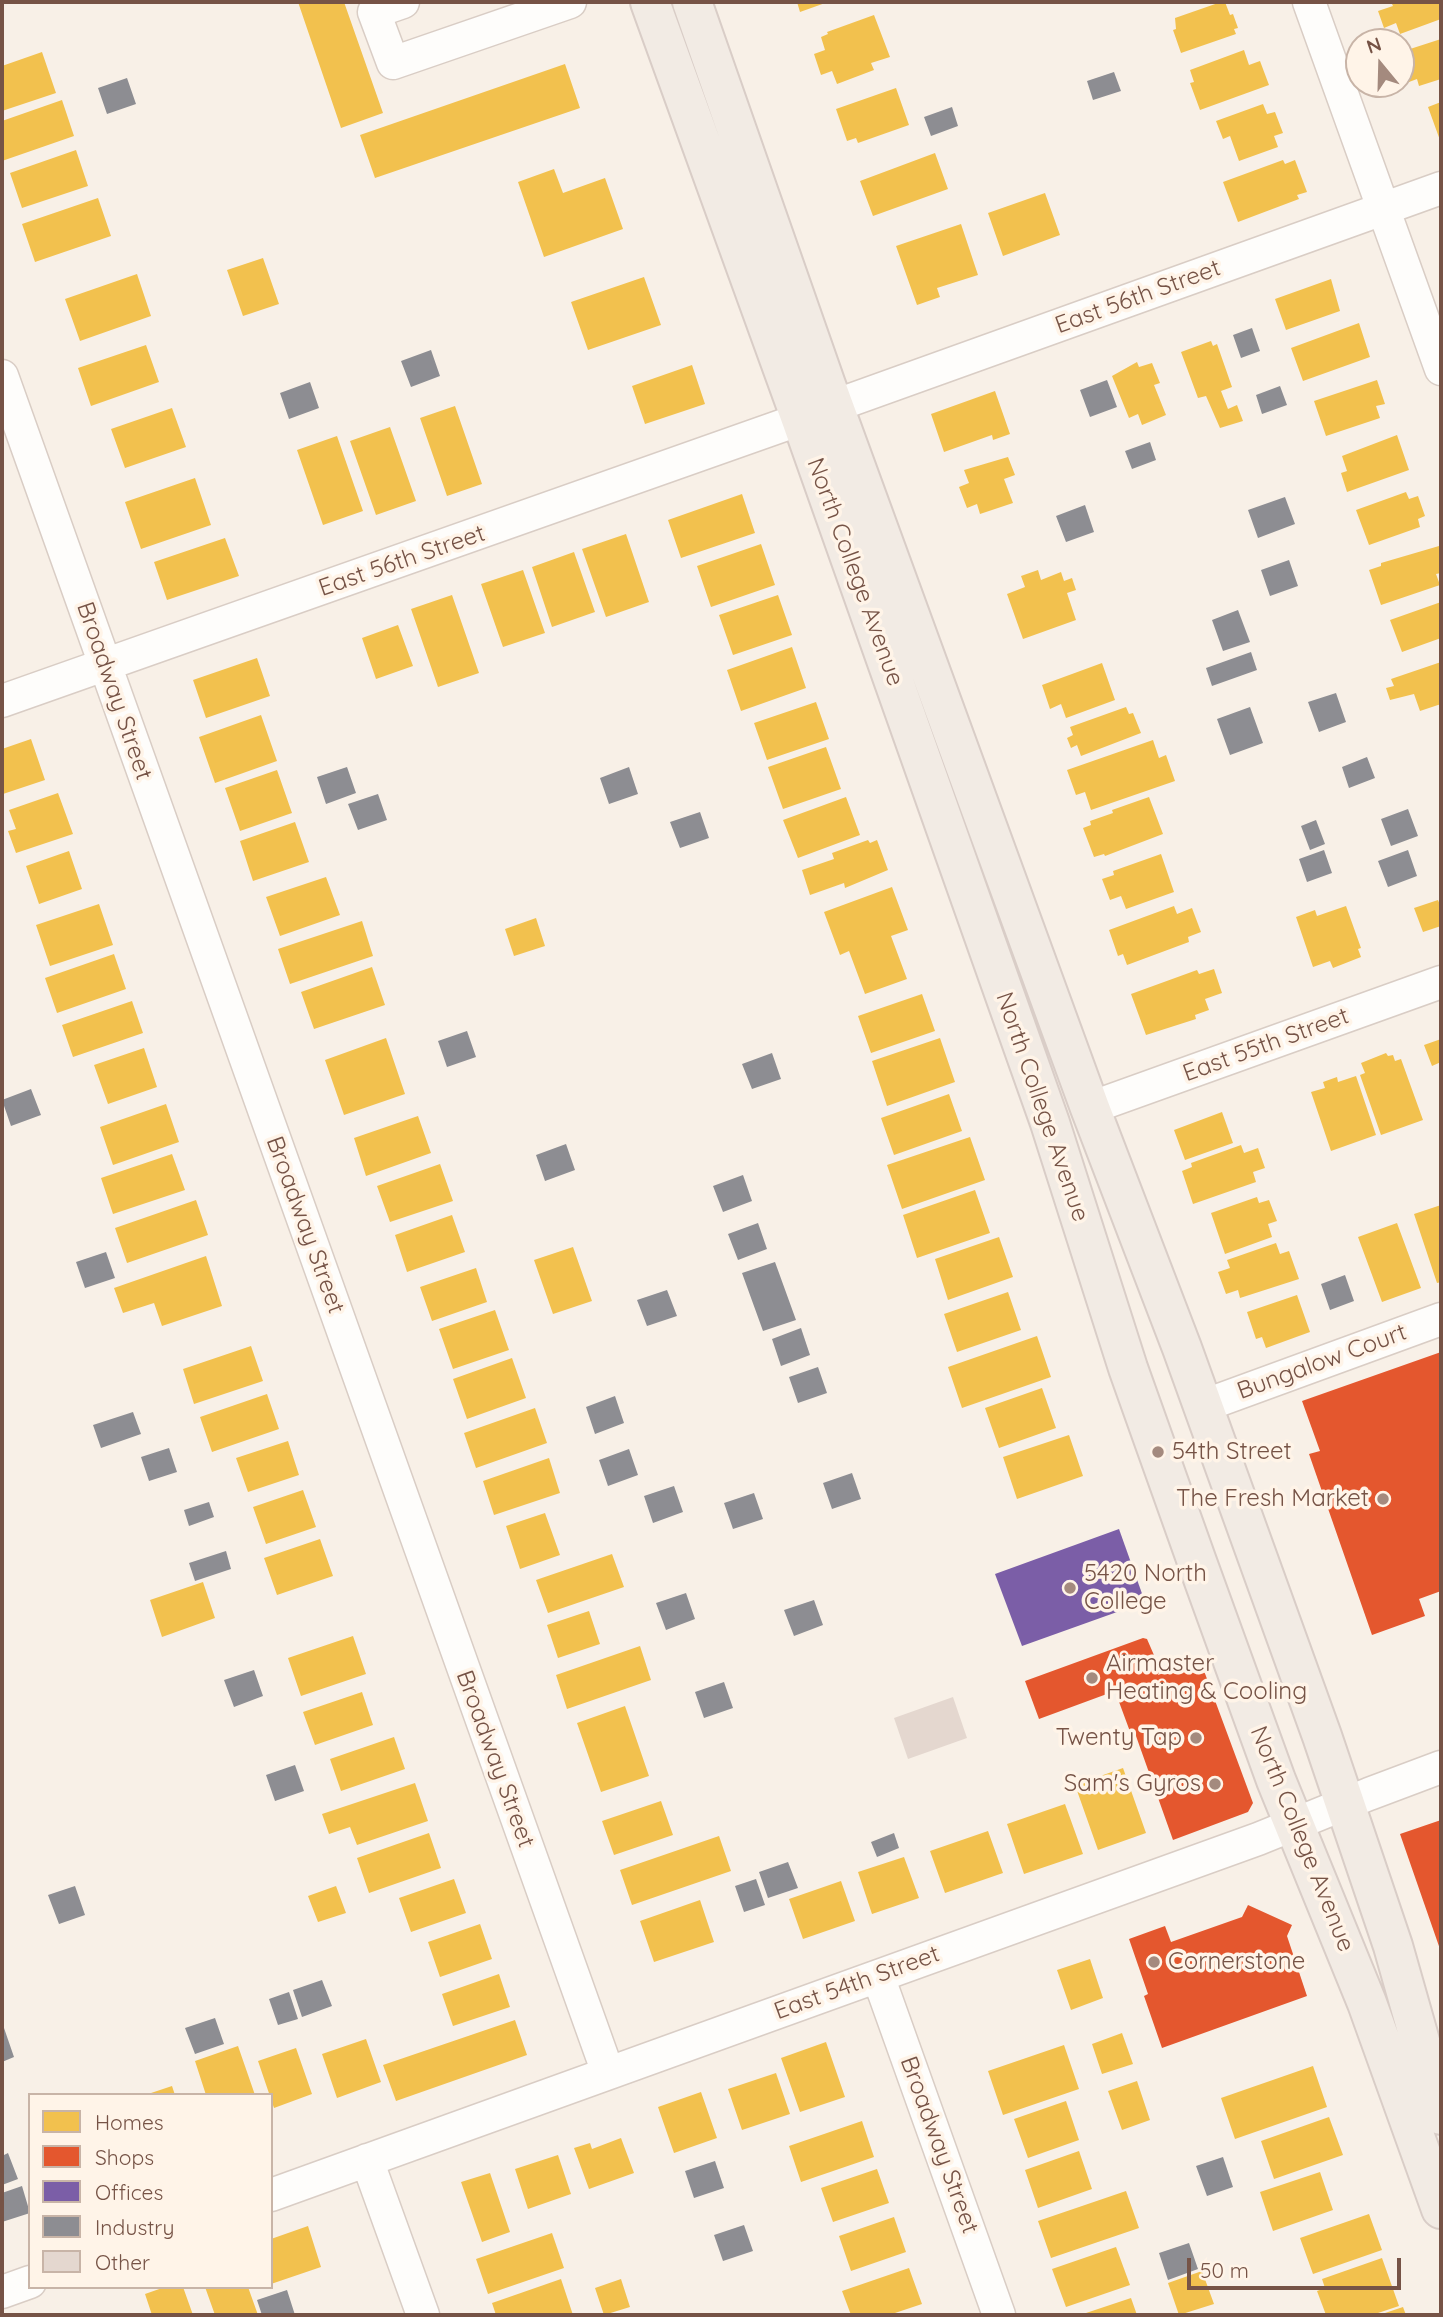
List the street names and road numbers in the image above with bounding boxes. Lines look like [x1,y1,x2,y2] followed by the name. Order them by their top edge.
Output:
[1051,254,1225,340] street label: East 56th Street
[800,454,910,690] street label: North College Avenue
[315,519,489,603] street label: East 56th Street
[70,598,158,784] street label: Broadway Street
[989,989,1095,1225] street label: North College Avenue
[1179,1002,1353,1088] street label: East 55th Street
[260,1133,350,1317] street label: Broadway Street
[1233,1318,1411,1406] street label: Bungalow Court
[450,1667,540,1851] street label: Broadway Street
[1244,1722,1360,1956] street label: North College Avenue
[770,1940,944,2026] street label: East 54th Street
[894,2053,984,2237] street label: Broadway Street

